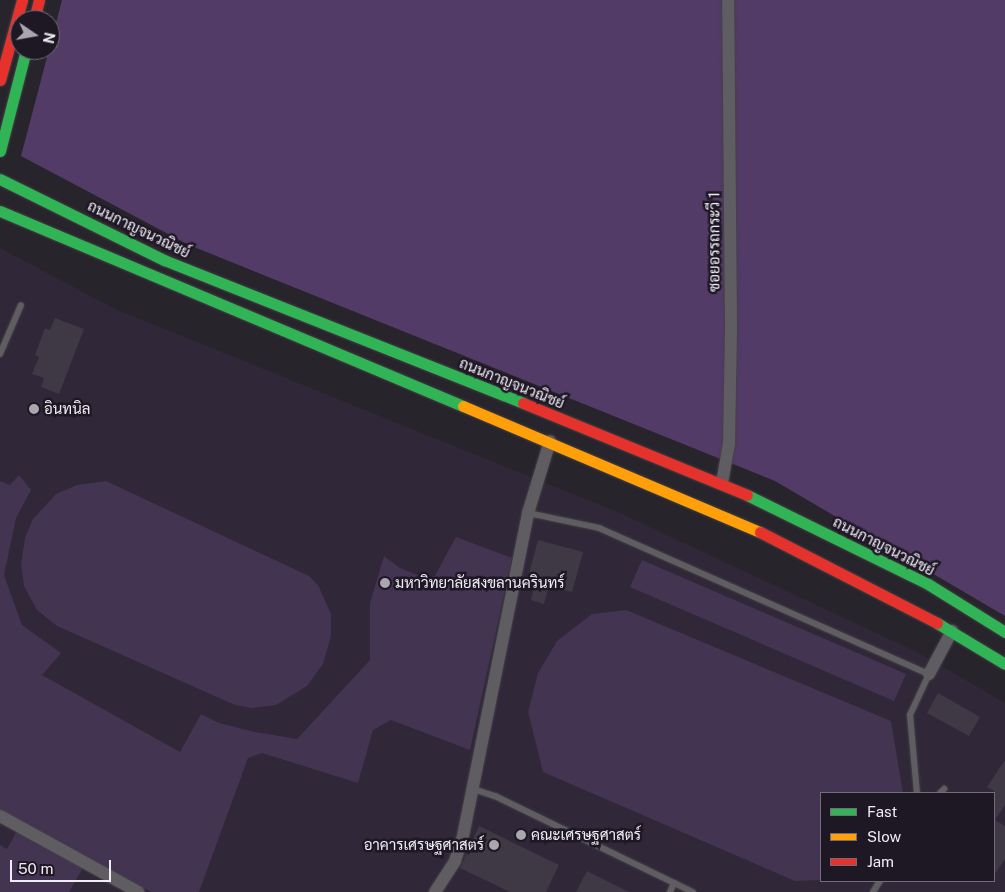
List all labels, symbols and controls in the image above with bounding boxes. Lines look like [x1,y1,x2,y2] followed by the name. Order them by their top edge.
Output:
[10,10,60,60] north arrow
[40,31,58,45] text: N
[705,192,723,292] street label: ซอยอรรถกระวี 1
[85,196,193,262] street label: ถนนกาญจนวณิชย์
[457,354,567,412] street label: ถนนกาญจนวณิชย์
[44,400,90,418] place label: อินทนิล
[28,403,40,415] marker: อินทนิล
[830,513,938,579] street label: ถนนกาญจนวณิชย์
[395,574,565,592] place label: มหาวิทยาลัยสงขลานครินทร์
[379,577,391,589] marker: มหาวิทยาลัยสงขลานครินทร์
[820,792,995,882] legend
[867,803,897,820] text: Fast
[531,826,641,844] place label: คณะเศรษฐศาสตร์
[867,828,901,845] text: Slow
[515,829,527,841] marker: คณะเศรษฐศาสตร์
[364,836,484,854] place label: อาคารเศรษฐศาสตร์
[488,839,500,851] marker: อาคารเศรษฐศาสตร์
[12,850,114,882] scale bar
[867,853,894,870] text: Jam
[18,860,53,877] text: 50 m

